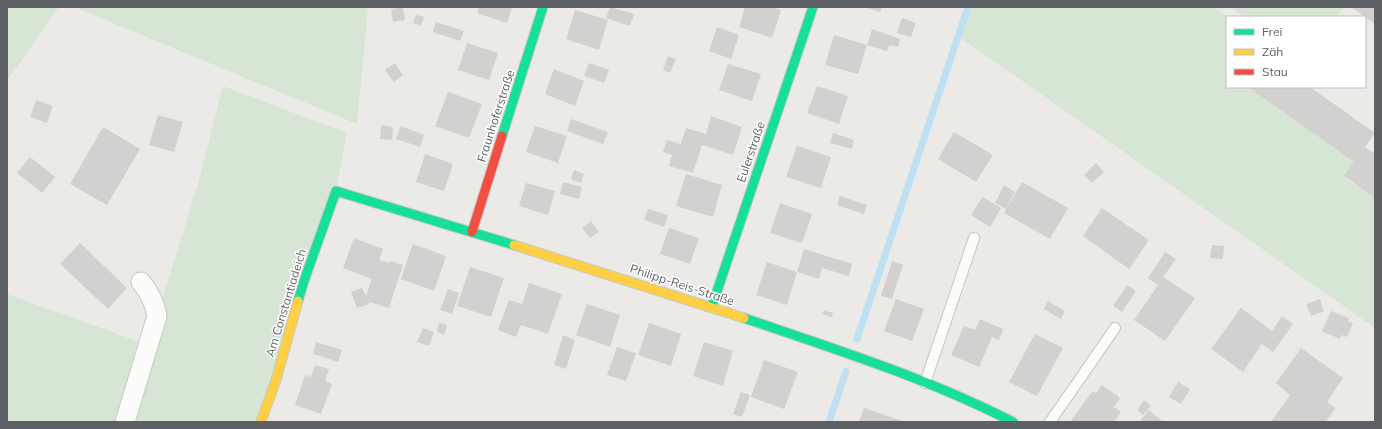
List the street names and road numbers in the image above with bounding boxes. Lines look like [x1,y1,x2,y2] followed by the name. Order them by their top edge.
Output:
[474,68,518,164] street label: Fraunhoferstraße
[733,119,768,184] street label: Eulerstraße
[262,247,309,359] street label: Am Constantiadeich
[628,261,736,308] street label: Philipp-Reis-Straße

